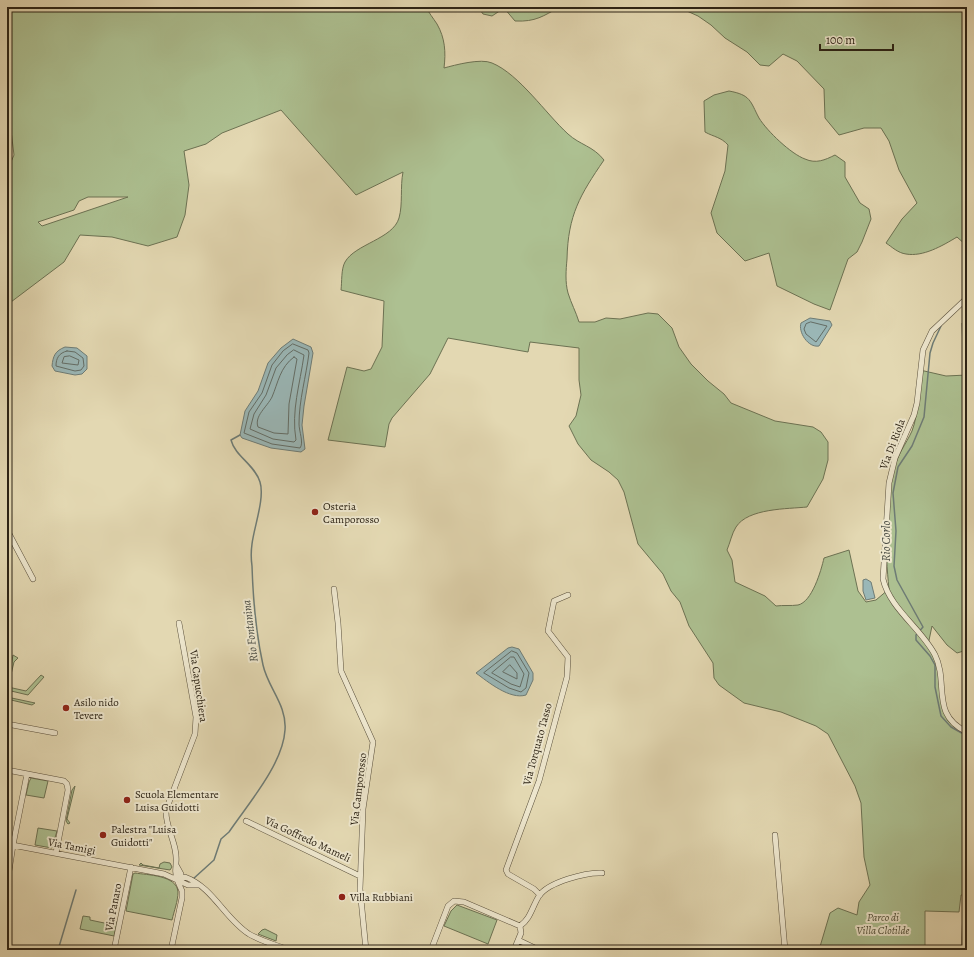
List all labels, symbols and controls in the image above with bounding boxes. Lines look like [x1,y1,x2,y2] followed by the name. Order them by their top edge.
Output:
[820,26,893,52] scale bar
[826,32,855,48] text: 100 m
[876,416,909,472] street label: Via Di Riola
[323,499,380,527] place label: Osteria Camporosso
[310,507,320,517] marker: Osteria Camporosso
[878,520,894,561] water label: Rio Corlo
[238,598,262,663] water label: Rio Fontanina
[186,648,211,724] street label: Via Capucchiera
[73,695,119,723] place label: Asilo nido Tevere
[519,701,556,788] street label: Via Torquato Tasso
[61,703,71,713] marker: Asilo nido Tevere
[346,751,370,827] street label: Via Camporosso
[135,787,219,815] place label: Scuola Elementare Luisa Guidotti
[122,795,132,805] marker: Scuola Elementare Luisa Guidotti
[262,813,353,866] street label: Via Goffredo Mameli
[111,822,177,850] place label: Palestra "Luisa Guidotti"
[98,830,108,840] marker: Palestra "Luisa Guidotti"
[46,834,97,858] street label: Via Tamigi
[101,881,126,933] street label: Via Panaro
[349,890,413,905] place label: Villa Rubbiani
[337,892,347,902] marker: Villa Rubbiani
[857,910,910,938] park label: Parco di Villa Clotilde

